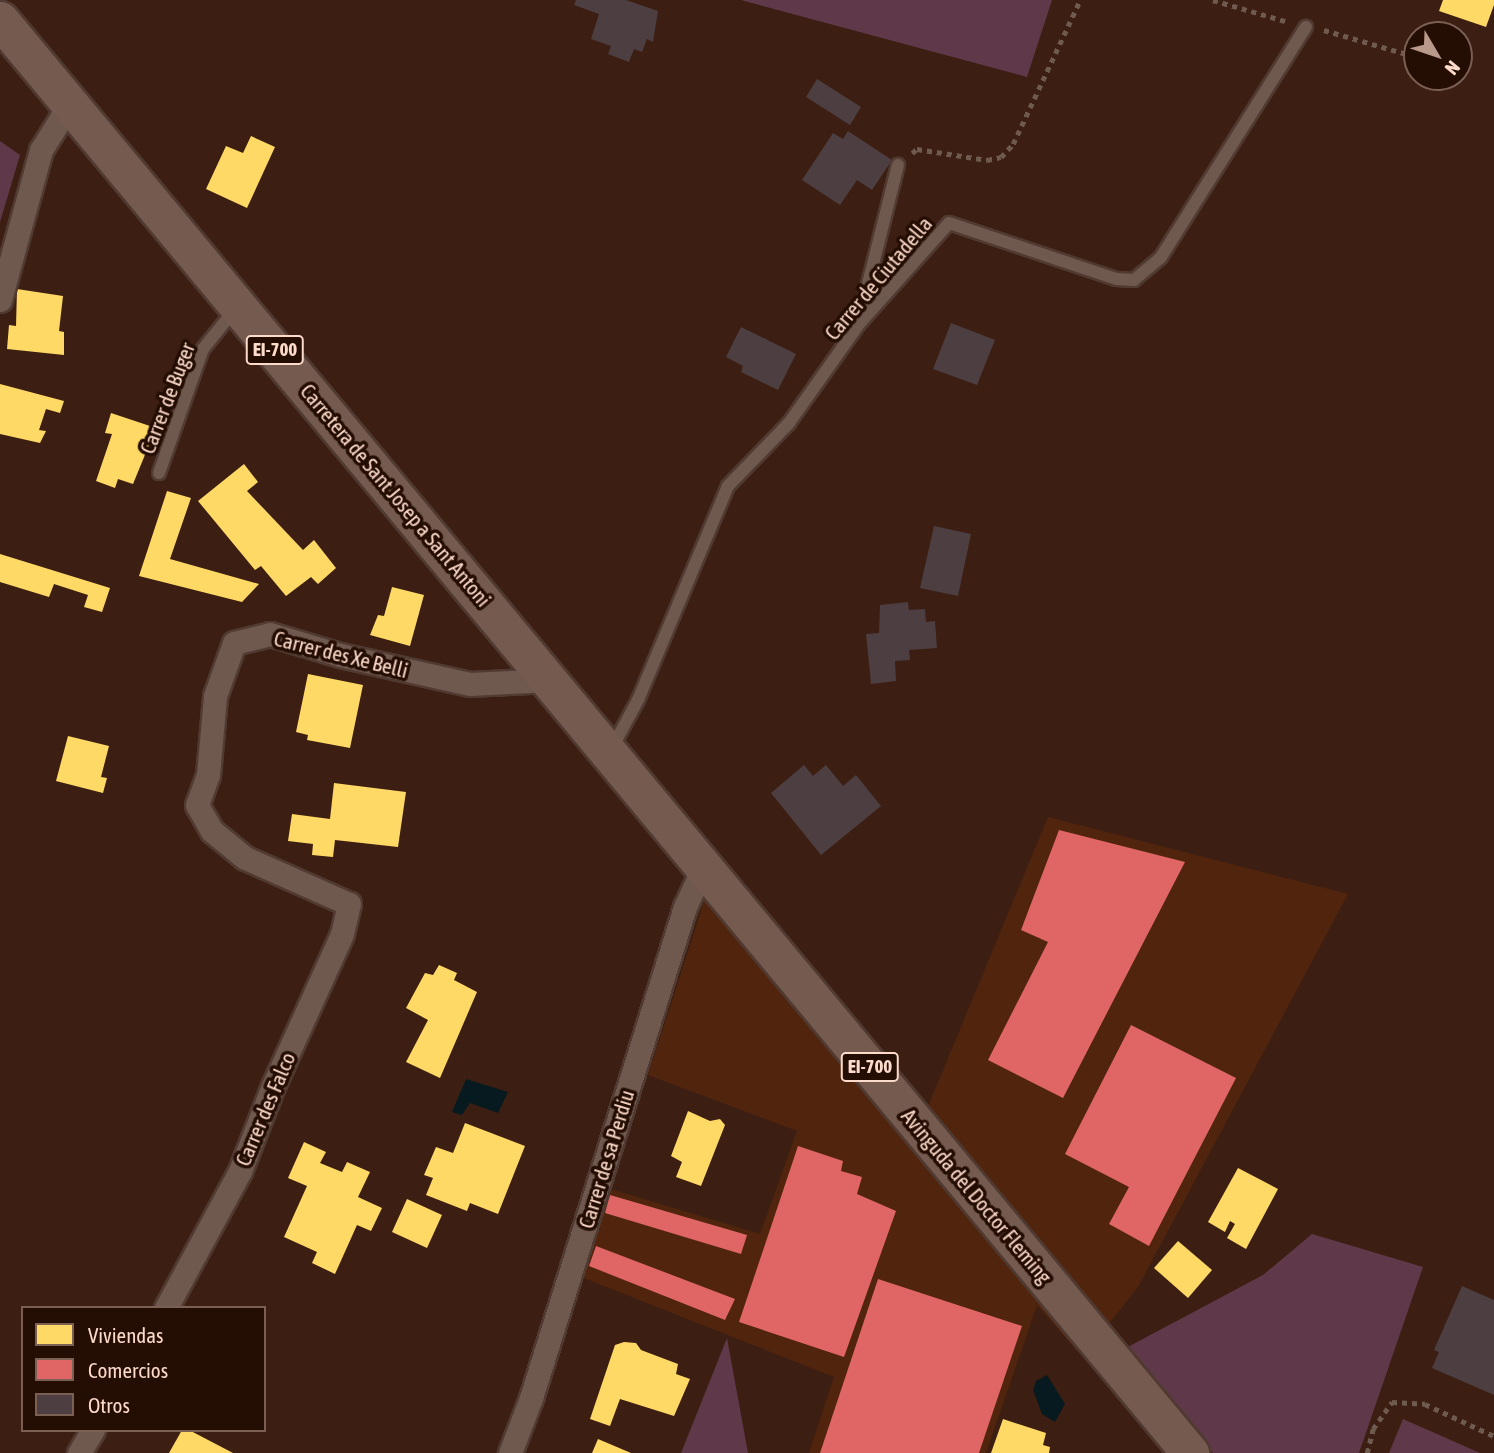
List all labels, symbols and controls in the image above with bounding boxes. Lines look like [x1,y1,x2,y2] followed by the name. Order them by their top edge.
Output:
[1403,21,1473,91] north arrow
[1441,57,1465,79] text: N
[819,211,937,345] street label: Carrer de Ciutadella
[245,334,305,366] road number: EI-700
[134,339,200,457] street label: Carrer de Buger
[295,379,497,611] street label: Carretera de Sant Josep a Sant Antoni
[271,625,411,683] street label: Carrer des Xe Belli
[230,1048,300,1170] street label: Carrer des Falco
[840,1051,900,1082] road number: EI-700
[573,1087,639,1231] street label: Carrer de sa Perdiu
[897,1104,1057,1288] street label: Avinguda del Doctor Fleming
[21,1306,266,1432] legend
[88,1323,163,1347] text: Viviendas
[88,1358,168,1382] text: Comercios
[88,1393,130,1417] text: Otros

